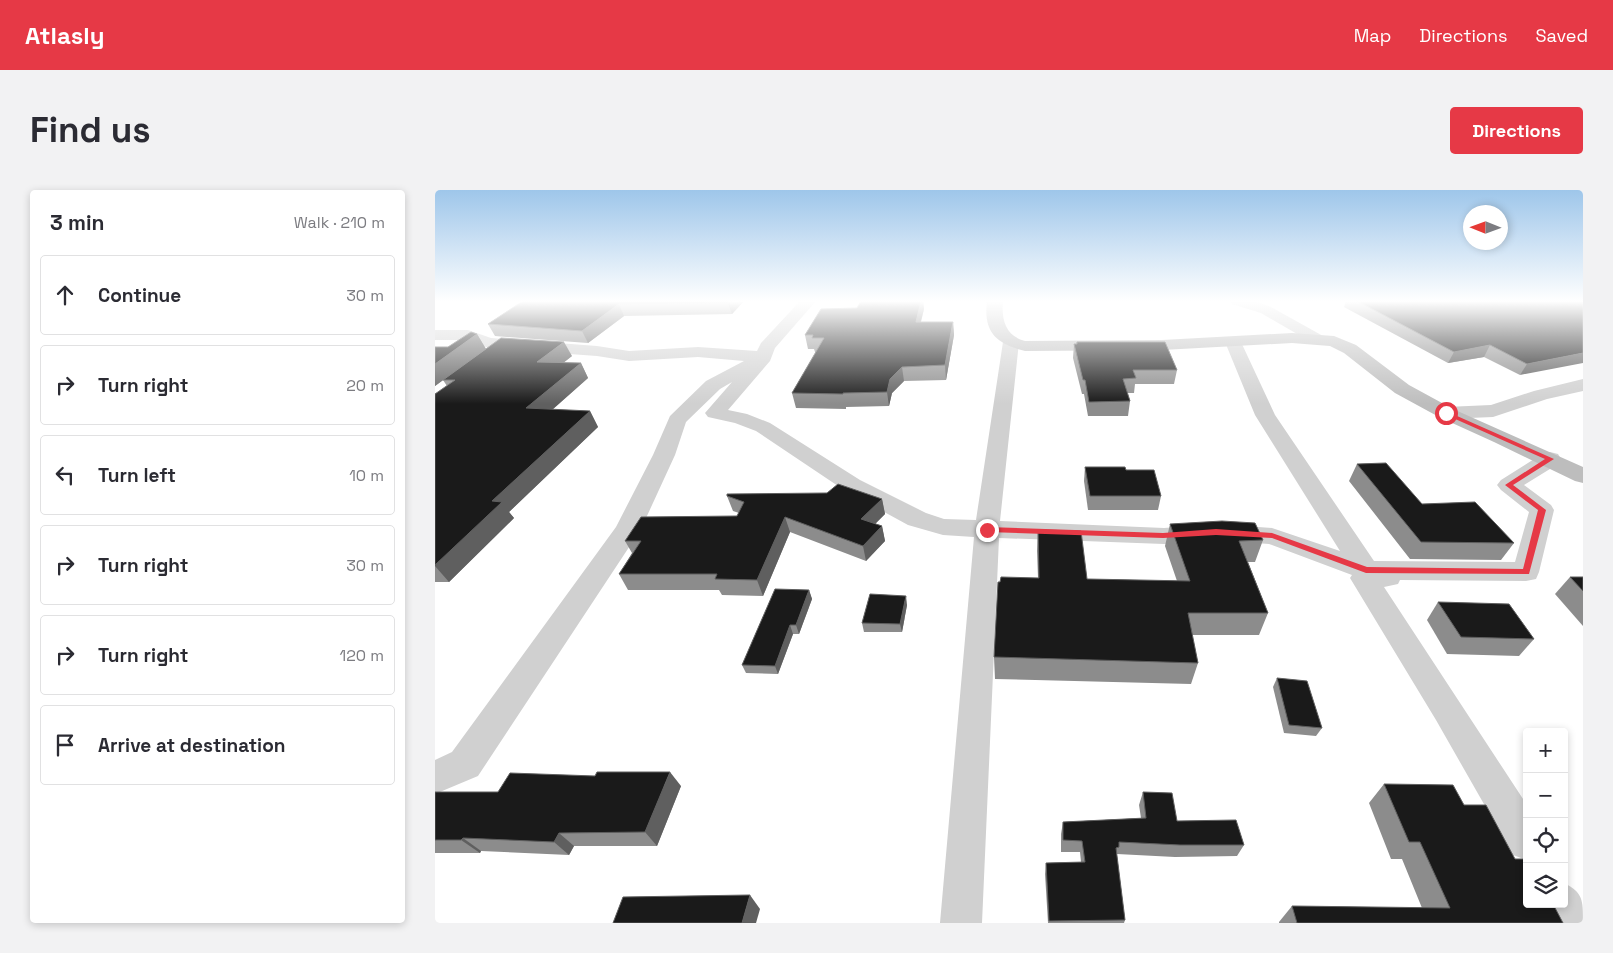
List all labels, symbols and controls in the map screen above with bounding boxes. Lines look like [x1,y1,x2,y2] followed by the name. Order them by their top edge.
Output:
[25,20,104,51] text: Atlasly
[1354,24,1391,47] text: Map
[1419,24,1508,47] text: Directions
[1536,24,1588,47] text: Saved
[1450,107,1583,154] button: Directions
[30,108,151,152] text: Find us
[1463,205,1508,250] north arrow
[50,209,105,236] text: 3 min
[294,212,385,233] text: Walk · 210 m
[51,281,79,309] icon: ahead
[98,283,181,308] text: Continue
[346,285,384,306] text: 30 m
[51,371,79,399] icon: right
[98,373,188,398] text: Turn right
[346,375,384,396] text: 20 m
[1435,402,1458,425] route start
[51,461,79,489] icon: left
[98,463,176,488] text: Turn left
[349,465,384,486] text: 10 m
[976,519,999,542] route end
[51,551,79,579] icon: right
[98,553,188,578] text: Turn right
[346,555,384,576] text: 30 m
[51,641,79,669] icon: right
[98,643,188,668] text: Turn right
[340,645,384,666] text: 120 m
[1523,728,1568,908] map controls
[1523,728,1568,773] button: +
[51,731,79,759] icon: arrive
[98,733,286,758] text: Arrive at destination
[1523,773,1568,818] button: −
[1523,818,1568,863] button: locate
[1523,863,1568,908] button: layers

